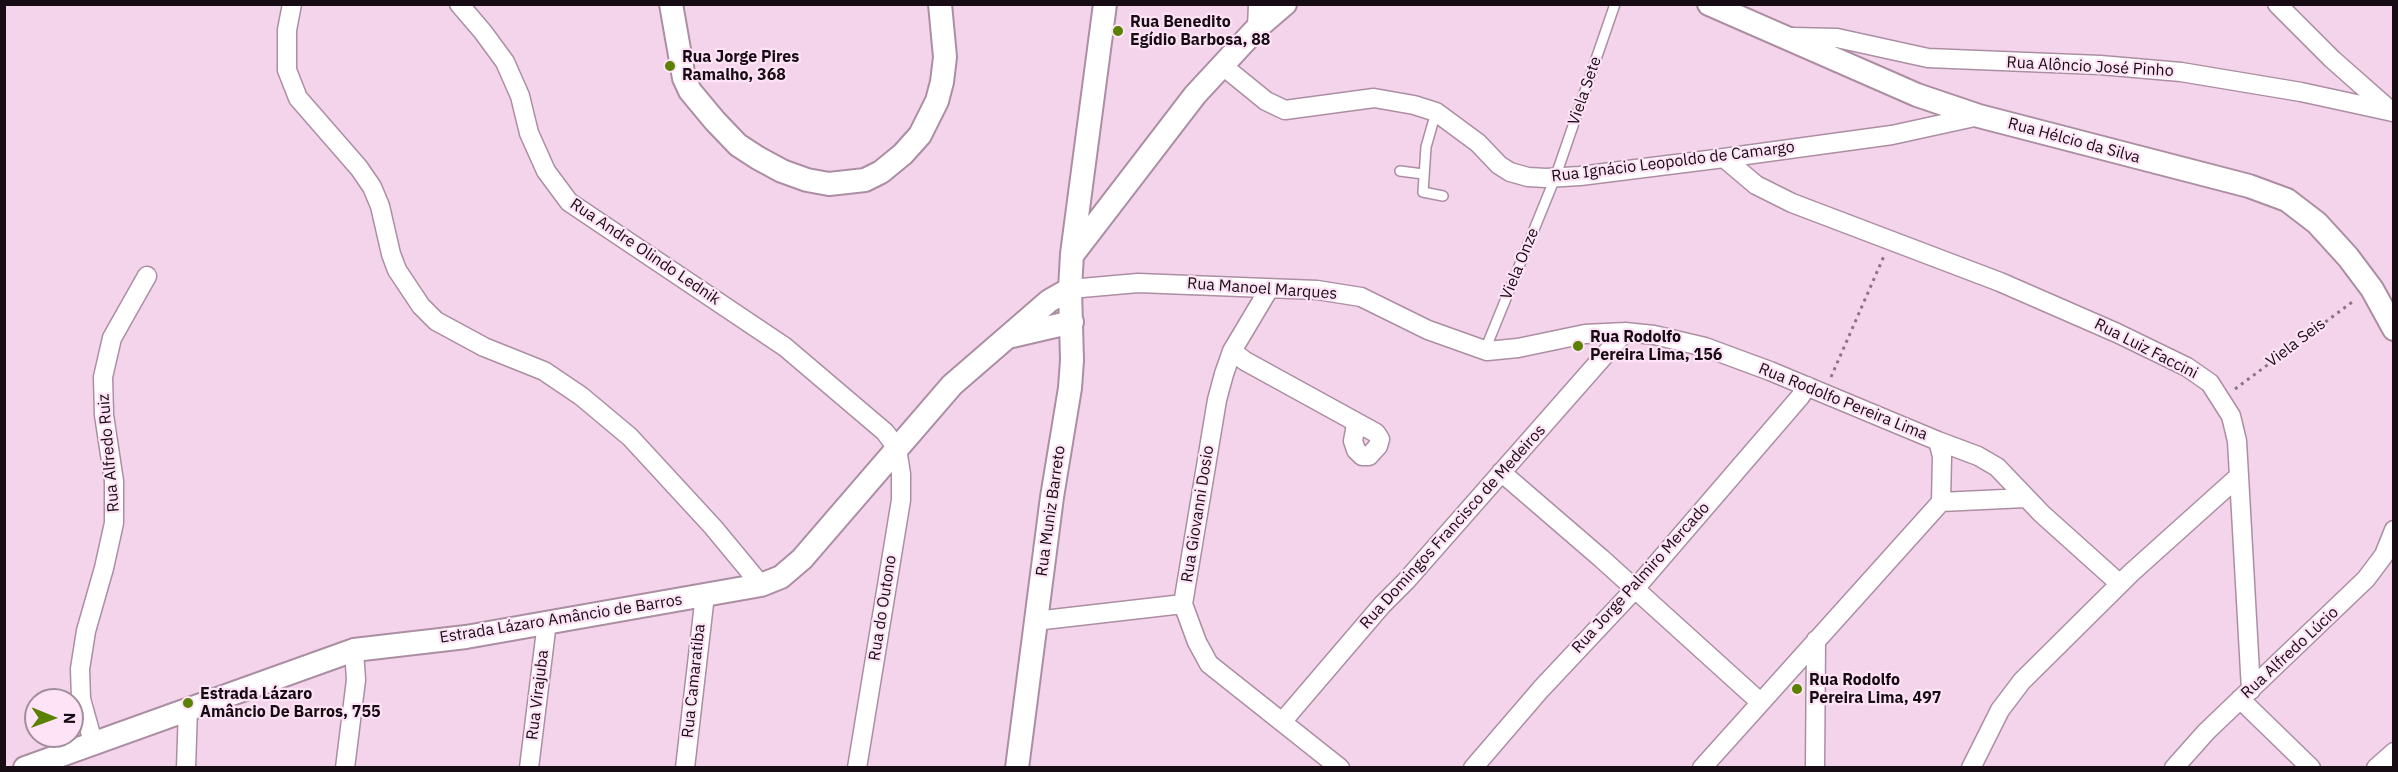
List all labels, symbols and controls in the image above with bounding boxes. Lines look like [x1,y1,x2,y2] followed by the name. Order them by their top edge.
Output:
[1130,12,1270,50] place label: Rua Benedito Egídio Barbosa, 88
[1111,24,1125,38] marker: Rua Benedito Egídio Barbosa, 88
[682,47,799,85] place label: Rua Jorge Pires Ramalho, 368
[2006,53,2174,81] street label: Rua Alôncio José Pinho
[1564,54,1606,128] street label: Viela Sete
[663,59,677,73] marker: Rua Jorge Pires Ramalho, 368
[2006,114,2142,168] street label: Rua Hélcio da Silva
[1550,138,1796,186] street label: Rua Ignácio Leopoldo de Camargo
[566,195,724,309] street label: Rua Andre Olindo Lednik
[1497,225,1543,303] street label: Viela Onze
[1186,274,1338,304] street label: Rua Manoel Marques
[2091,315,2201,383] street label: Rua Luiz Faccini
[2263,315,2329,371] street label: Viela Seis
[1590,327,1722,365] place label: Rua Rodolfo Pereira Lima, 156
[1571,339,1585,353] marker: Rua Rodolfo Pereira Lima, 156
[1756,359,1930,445] street label: Rua Rodolfo Pereira Lima
[94,393,124,513] street label: Rua Alfredo Ruiz
[1356,421,1550,633] street label: Rua Domingos Francisco de Medeiros
[1032,444,1070,578] street label: Rua Muniz Barreto
[1178,444,1218,584] street label: Rua Giovanni Dosio
[1568,499,1714,657] street label: Rua Jorge Palmiro Mercado
[865,554,901,662] street label: Rua do Outono
[438,590,684,648] street label: Estrada Lázaro Amâncio de Barros
[2237,603,2343,703] street label: Rua Alfredo Lúcio
[678,623,710,739] street label: Rua Camaratiba
[523,649,553,741] street label: Rua Virajuba
[1809,670,1941,708] place label: Rua Rodolfo Pereira Lima, 497
[1790,682,1804,696] marker: Rua Rodolfo Pereira Lima, 497
[200,684,381,722] place label: Estrada Lázaro Amâncio De Barros, 755
[24,688,84,748] north arrow
[181,696,195,710] marker: Estrada Lázaro Amâncio De Barros, 755
[60,712,80,724] text: N

